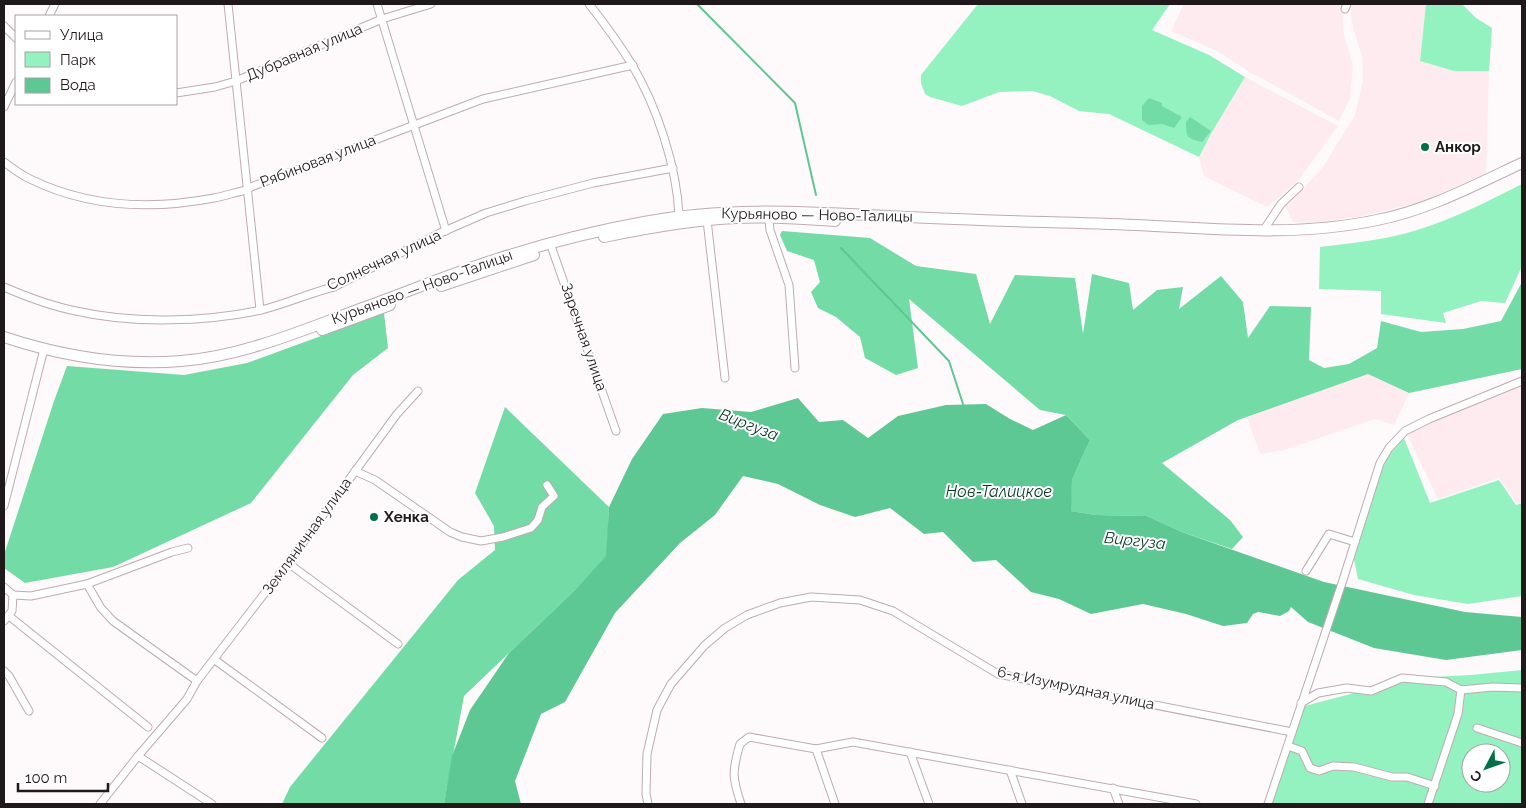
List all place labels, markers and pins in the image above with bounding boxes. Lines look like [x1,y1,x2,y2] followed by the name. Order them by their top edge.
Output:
[1435,138,1481,156] place label: Анкор
[1419,141,1431,153] marker: Анкор
[383,508,429,526] place label: Хенка
[368,511,380,523] marker: Хенка

